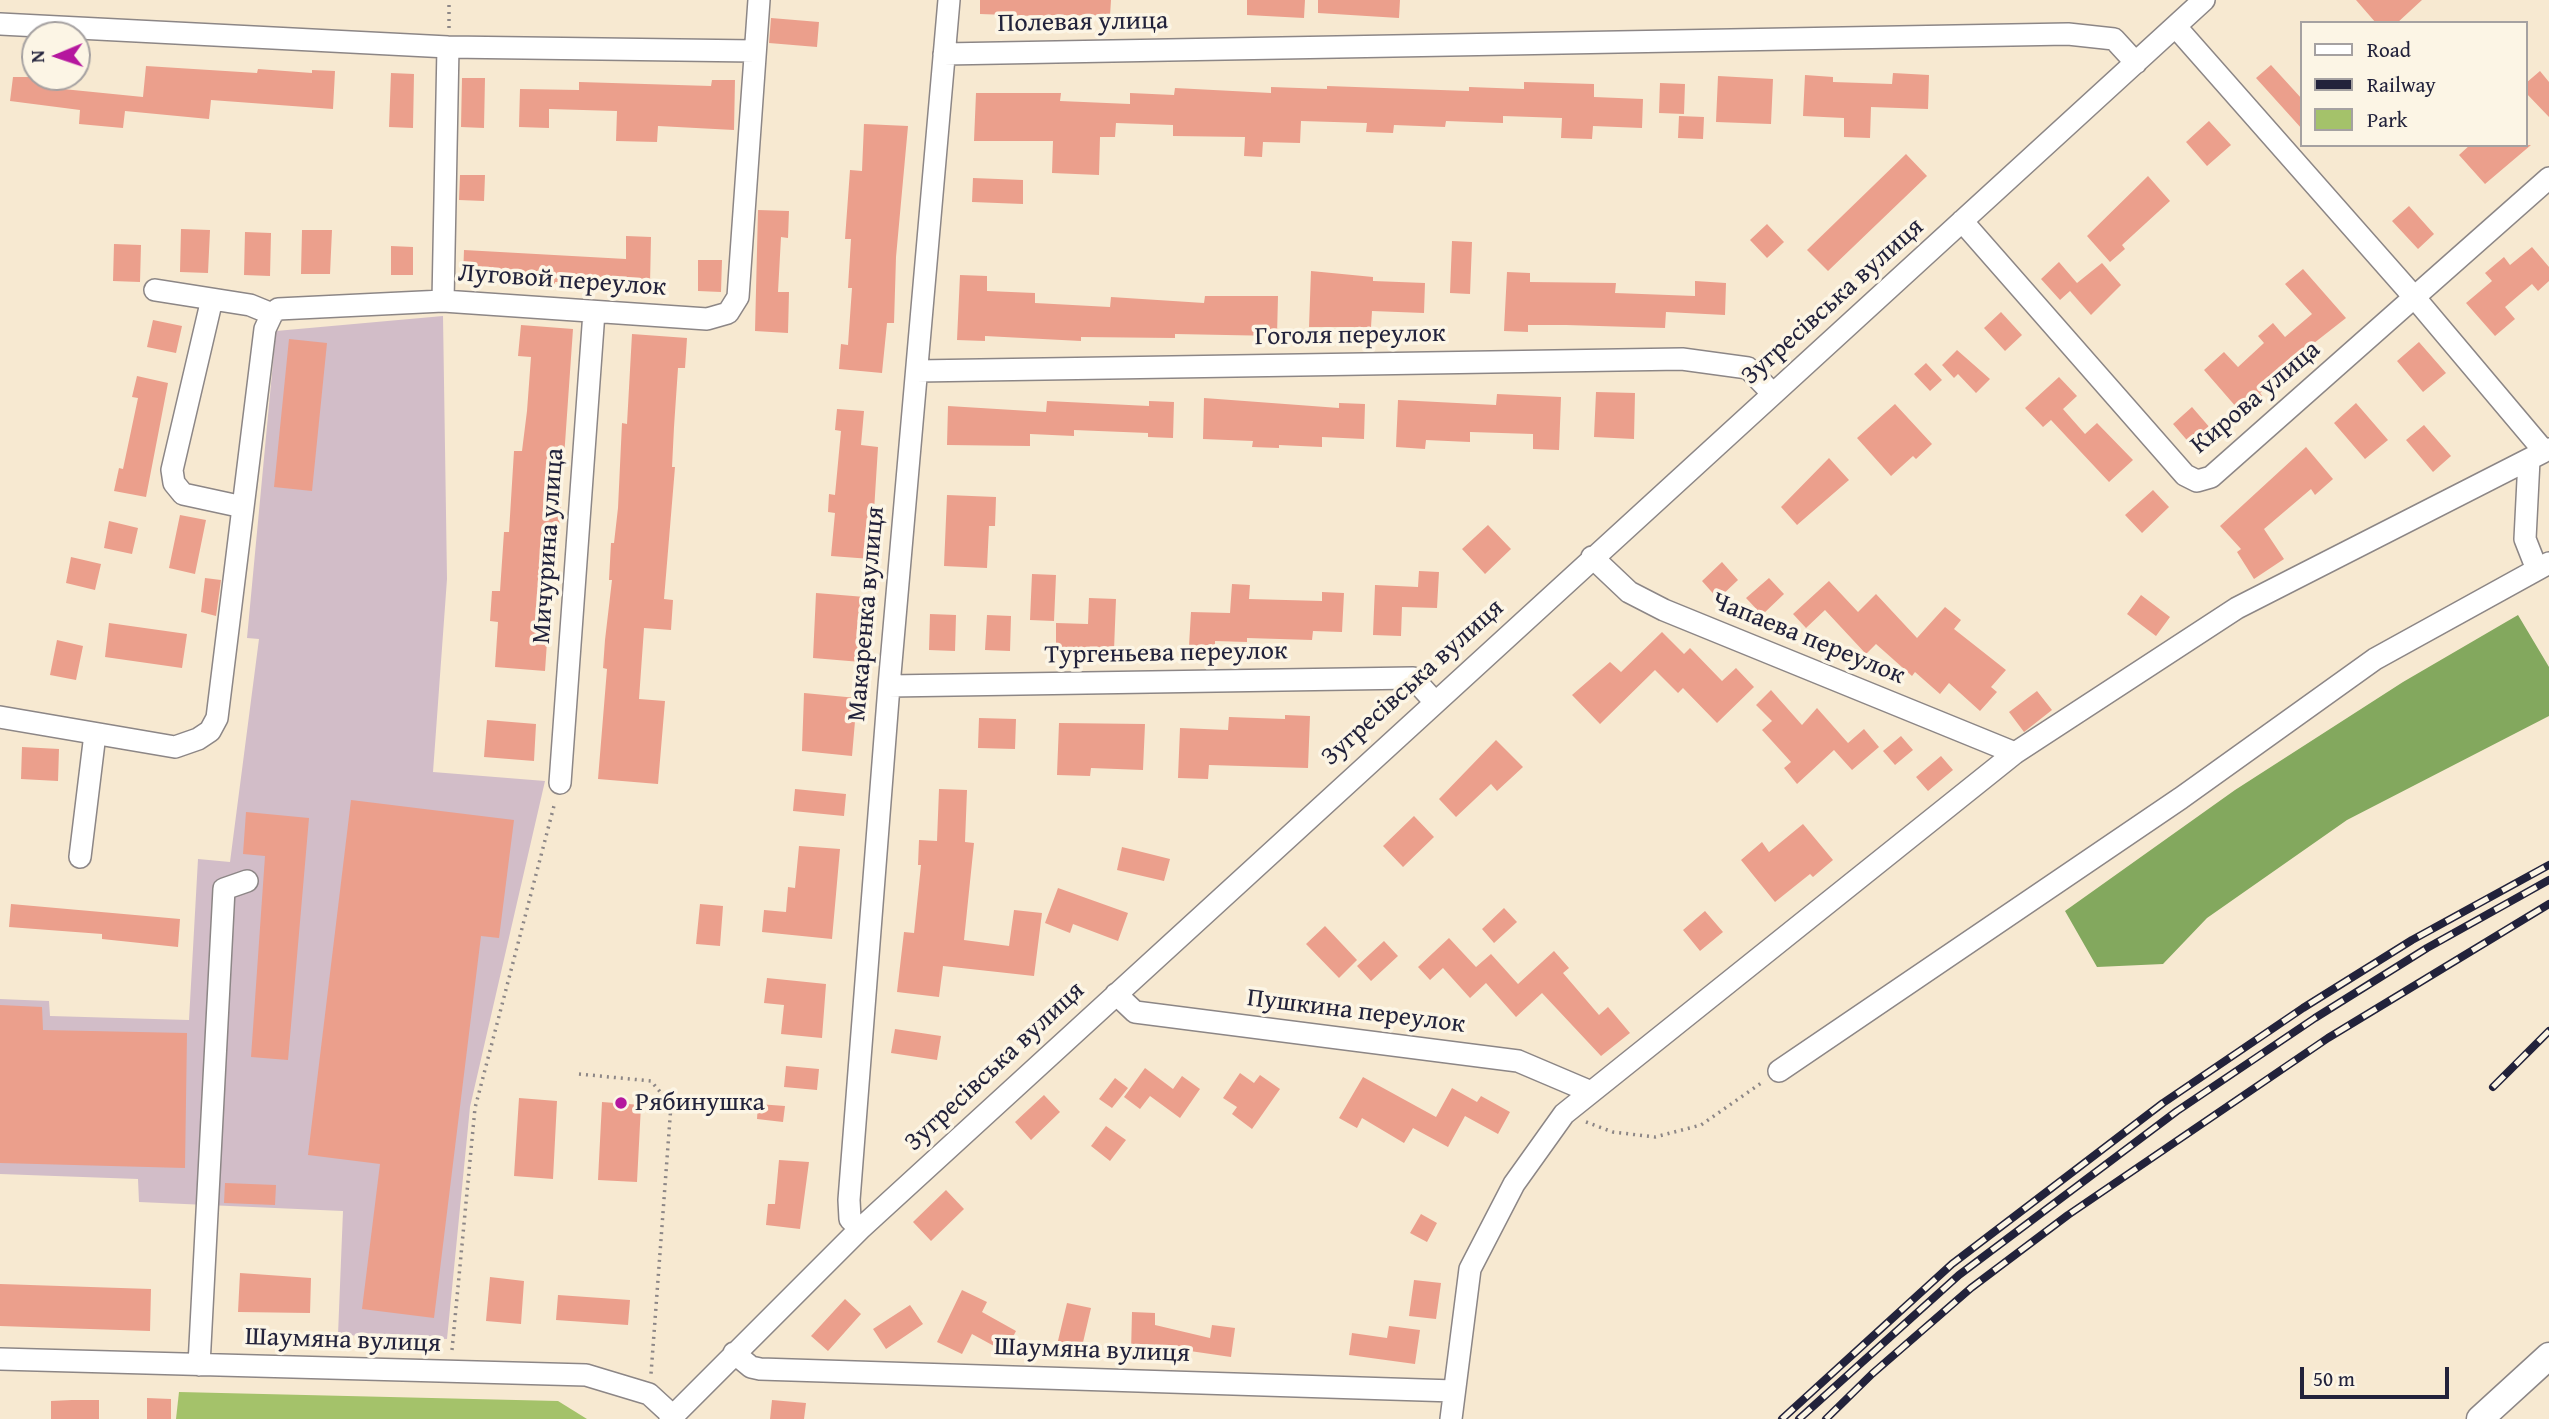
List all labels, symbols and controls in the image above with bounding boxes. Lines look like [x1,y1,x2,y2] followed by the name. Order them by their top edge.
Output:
[997,6,1169,40] street label: Полевая улица
[21,21,91,91] north arrow
[2300,21,2528,147] legend
[2367,34,2411,65] text: Road
[23,50,51,64] text: N
[2367,69,2436,100] text: Railway
[2367,104,2408,135] text: Park
[1735,212,1931,392] street label: Зугресівська вулиця
[457,258,667,304] street label: Луговой переулок
[1254,319,1446,353] street label: Гоголя переулок
[2185,335,2327,461] street label: Кирова улица
[527,447,571,645] street label: Мичурина улица
[842,505,892,723] street label: Макаренка вулиця
[1707,586,1909,692] street label: Чапаева переулок
[1315,593,1511,773] street label: Зугресівська вулиця
[1044,636,1288,672] street label: Тургеньева переулок
[899,976,1091,1158] street label: Зугресівська вулиця
[1245,983,1467,1041] street label: Пушкина переулок
[635,1087,765,1119] place label: Рябинушка
[613,1095,629,1111] marker: Рябинушка
[245,1322,441,1360] street label: Шаумяна вулиця
[994,1332,1190,1370] street label: Шаумяна вулиця
[2304,1352,2453,1396] scale bar
[2313,1363,2355,1394] text: 50 m

